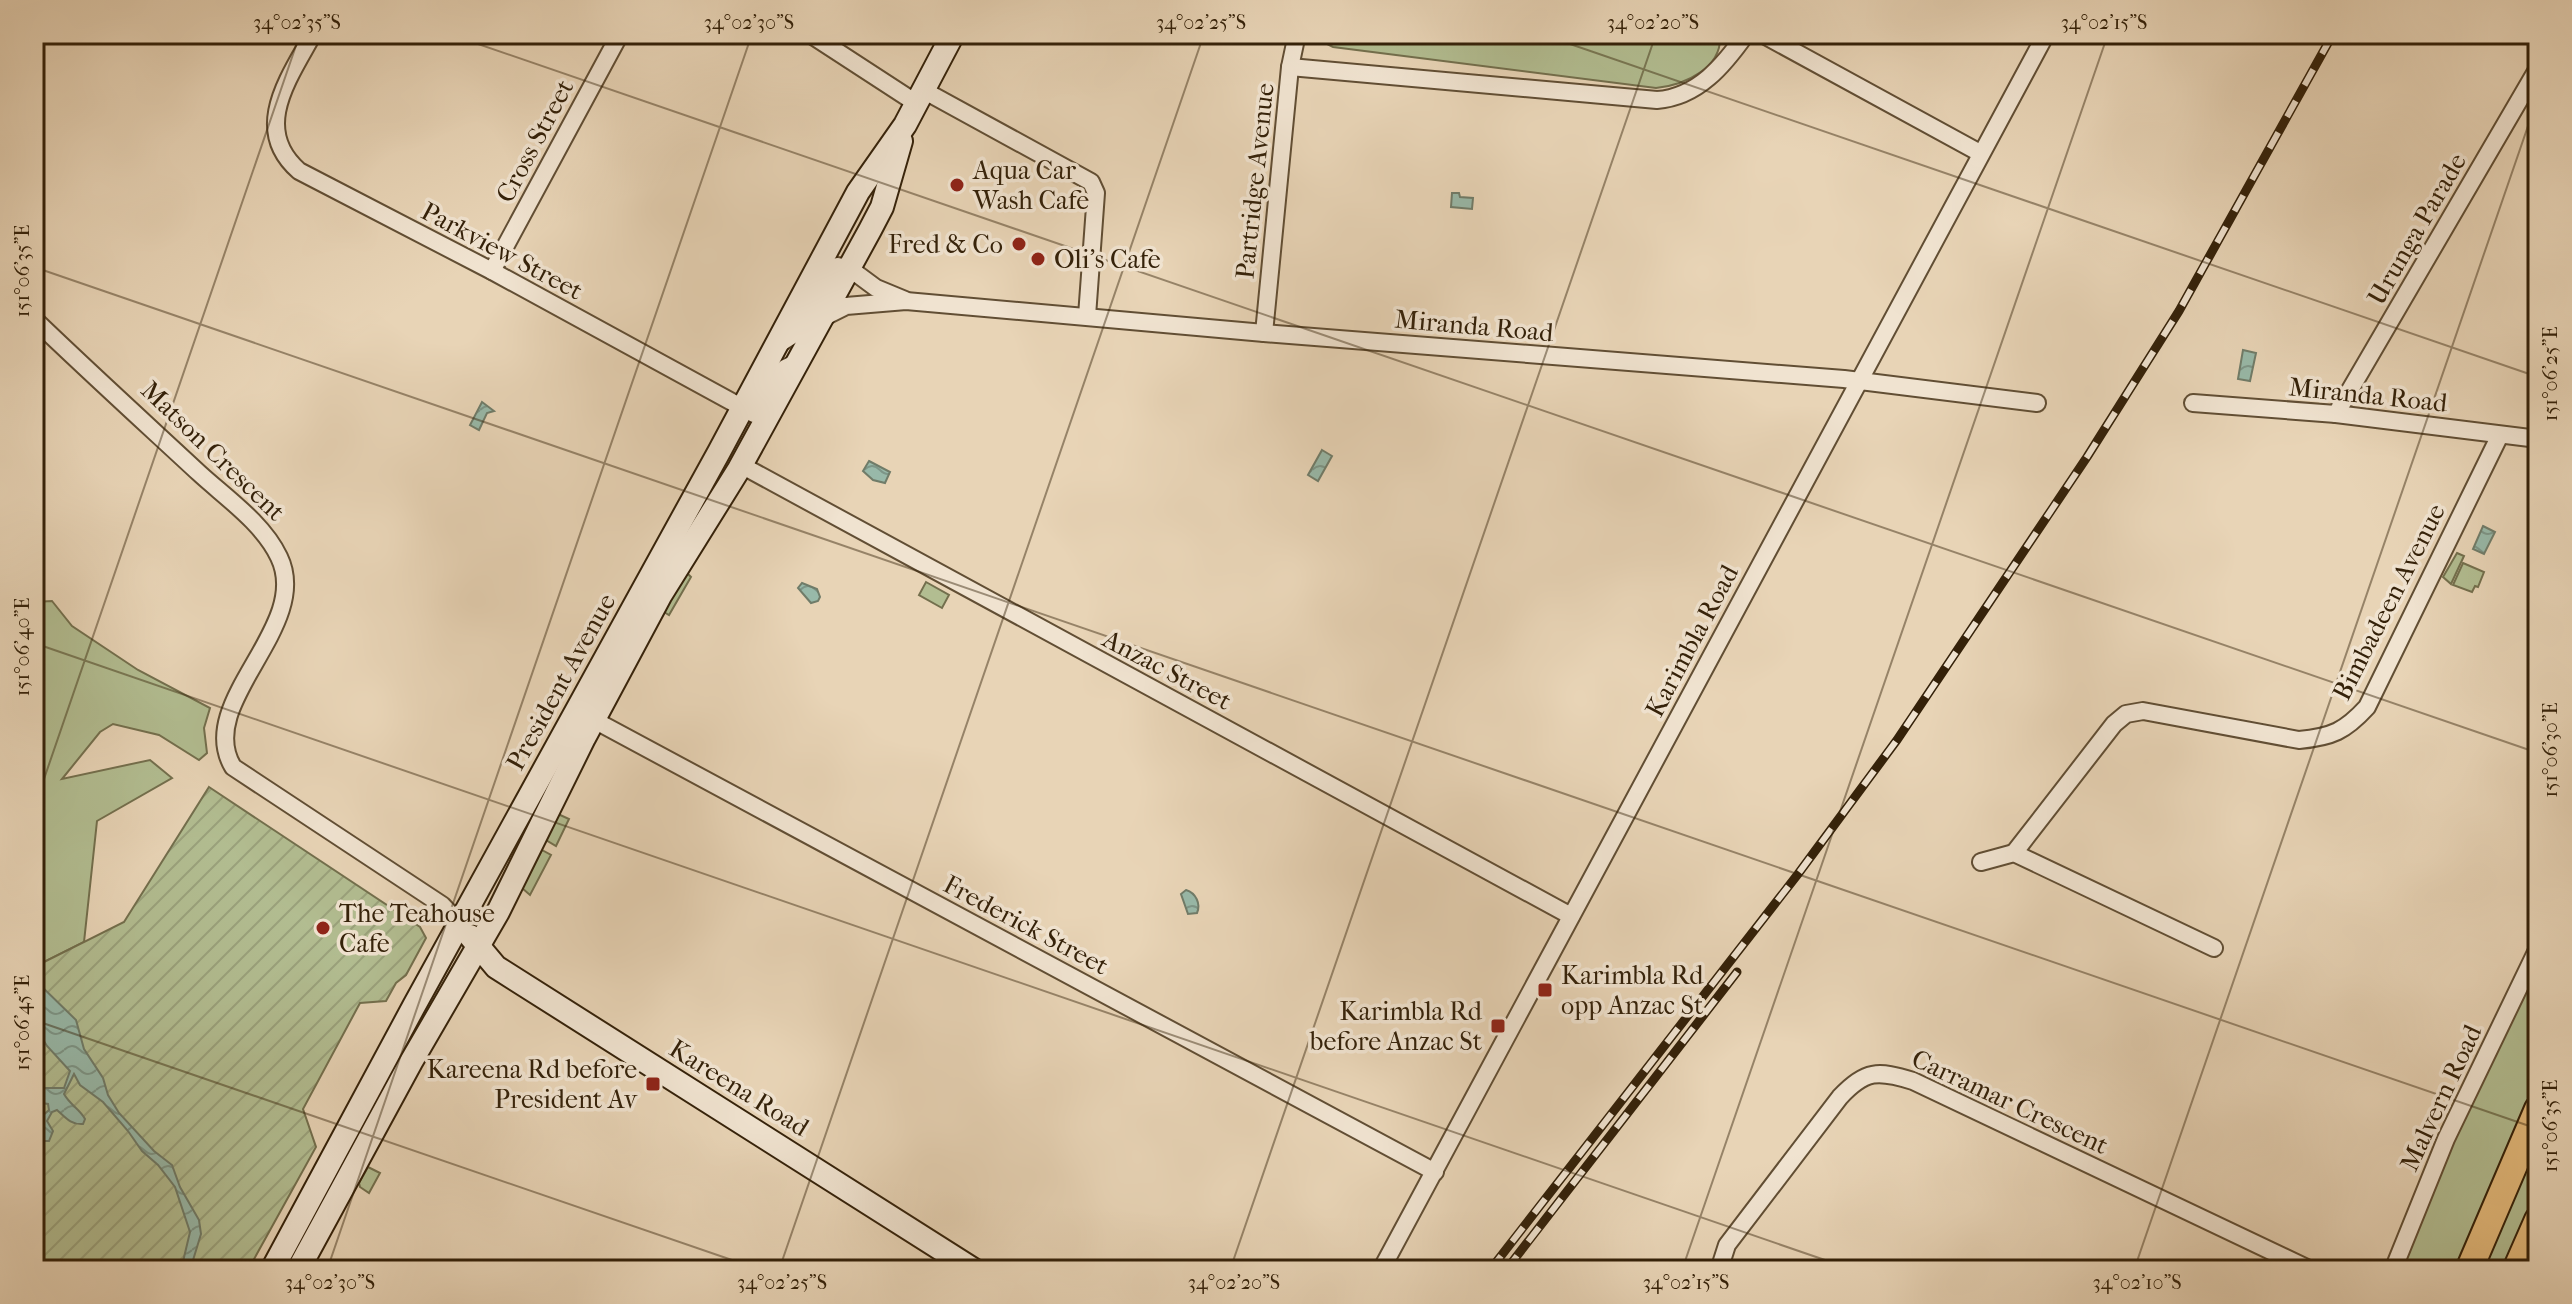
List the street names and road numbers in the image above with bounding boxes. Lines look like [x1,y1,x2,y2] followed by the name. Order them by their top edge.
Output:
[490,74,581,208] street label: Cross Street
[1229,81,1281,281] street label: Partridge Avenue
[2361,147,2473,310] street label: Urunga Parade
[416,195,589,307] street label: Parkview Street
[1393,304,1555,348] street label: Miranda Road
[2287,371,2450,419] street label: Miranda Road
[135,375,292,528] street label: Matson Crescent
[2326,499,2452,705] street label: Bimbadeen Avenue
[1639,559,1745,722] street label: Karimbla Road
[500,588,622,776] street label: President Avenue
[1097,623,1237,717] street label: Anzac Street
[938,869,1114,982] street label: Frederick Street
[2394,1019,2489,1176] street label: Malvern Road
[664,1033,815,1144] street label: Kareena Road
[1907,1043,2114,1161] street label: Carramar Crescent

